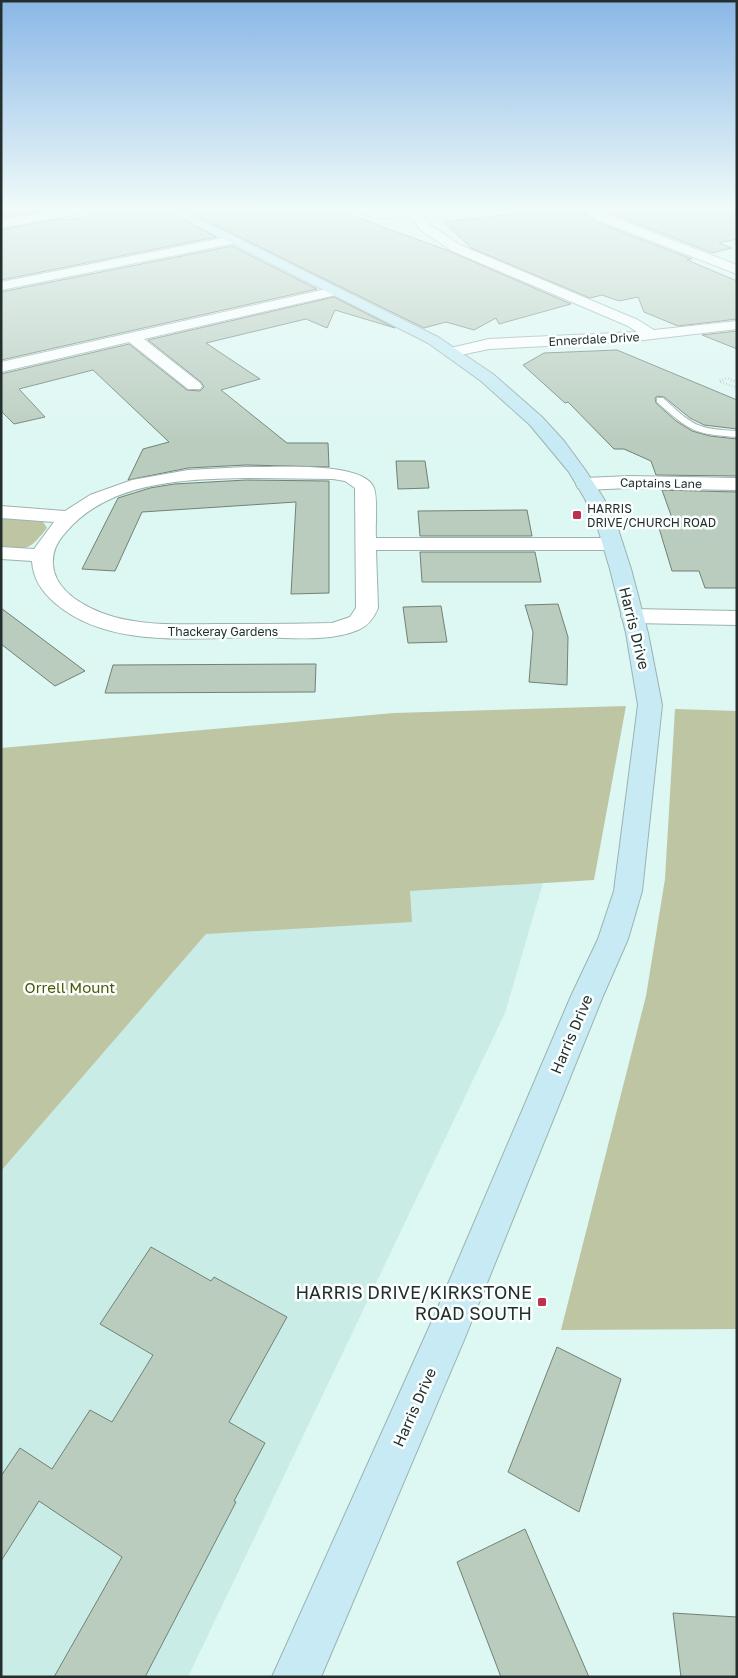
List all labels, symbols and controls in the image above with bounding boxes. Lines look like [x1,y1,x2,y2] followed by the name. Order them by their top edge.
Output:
[548,329,640,349] street label: Ennerdale Drive
[620,475,702,491] street label: Captains Lane
[587,501,716,530] place label: HARRIS DRIVE/CHURCH ROAD
[571,509,583,521] marker: HARRIS DRIVE/CHURCH ROAD
[616,585,654,671] street label: Harris Drive
[168,624,278,639] street label: Thackeray Gardens
[25,978,115,996] park label: Orrell Mount
[546,991,596,1076] street label: Harris Drive
[295,1281,532,1324] place label: HARRIS DRIVE/KIRKSTONE ROAD SOUTH
[536,1296,548,1308] marker: HARRIS DRIVE/KIRKSTONE ROAD SOUTH
[389,1364,440,1449] street label: Harris Drive

